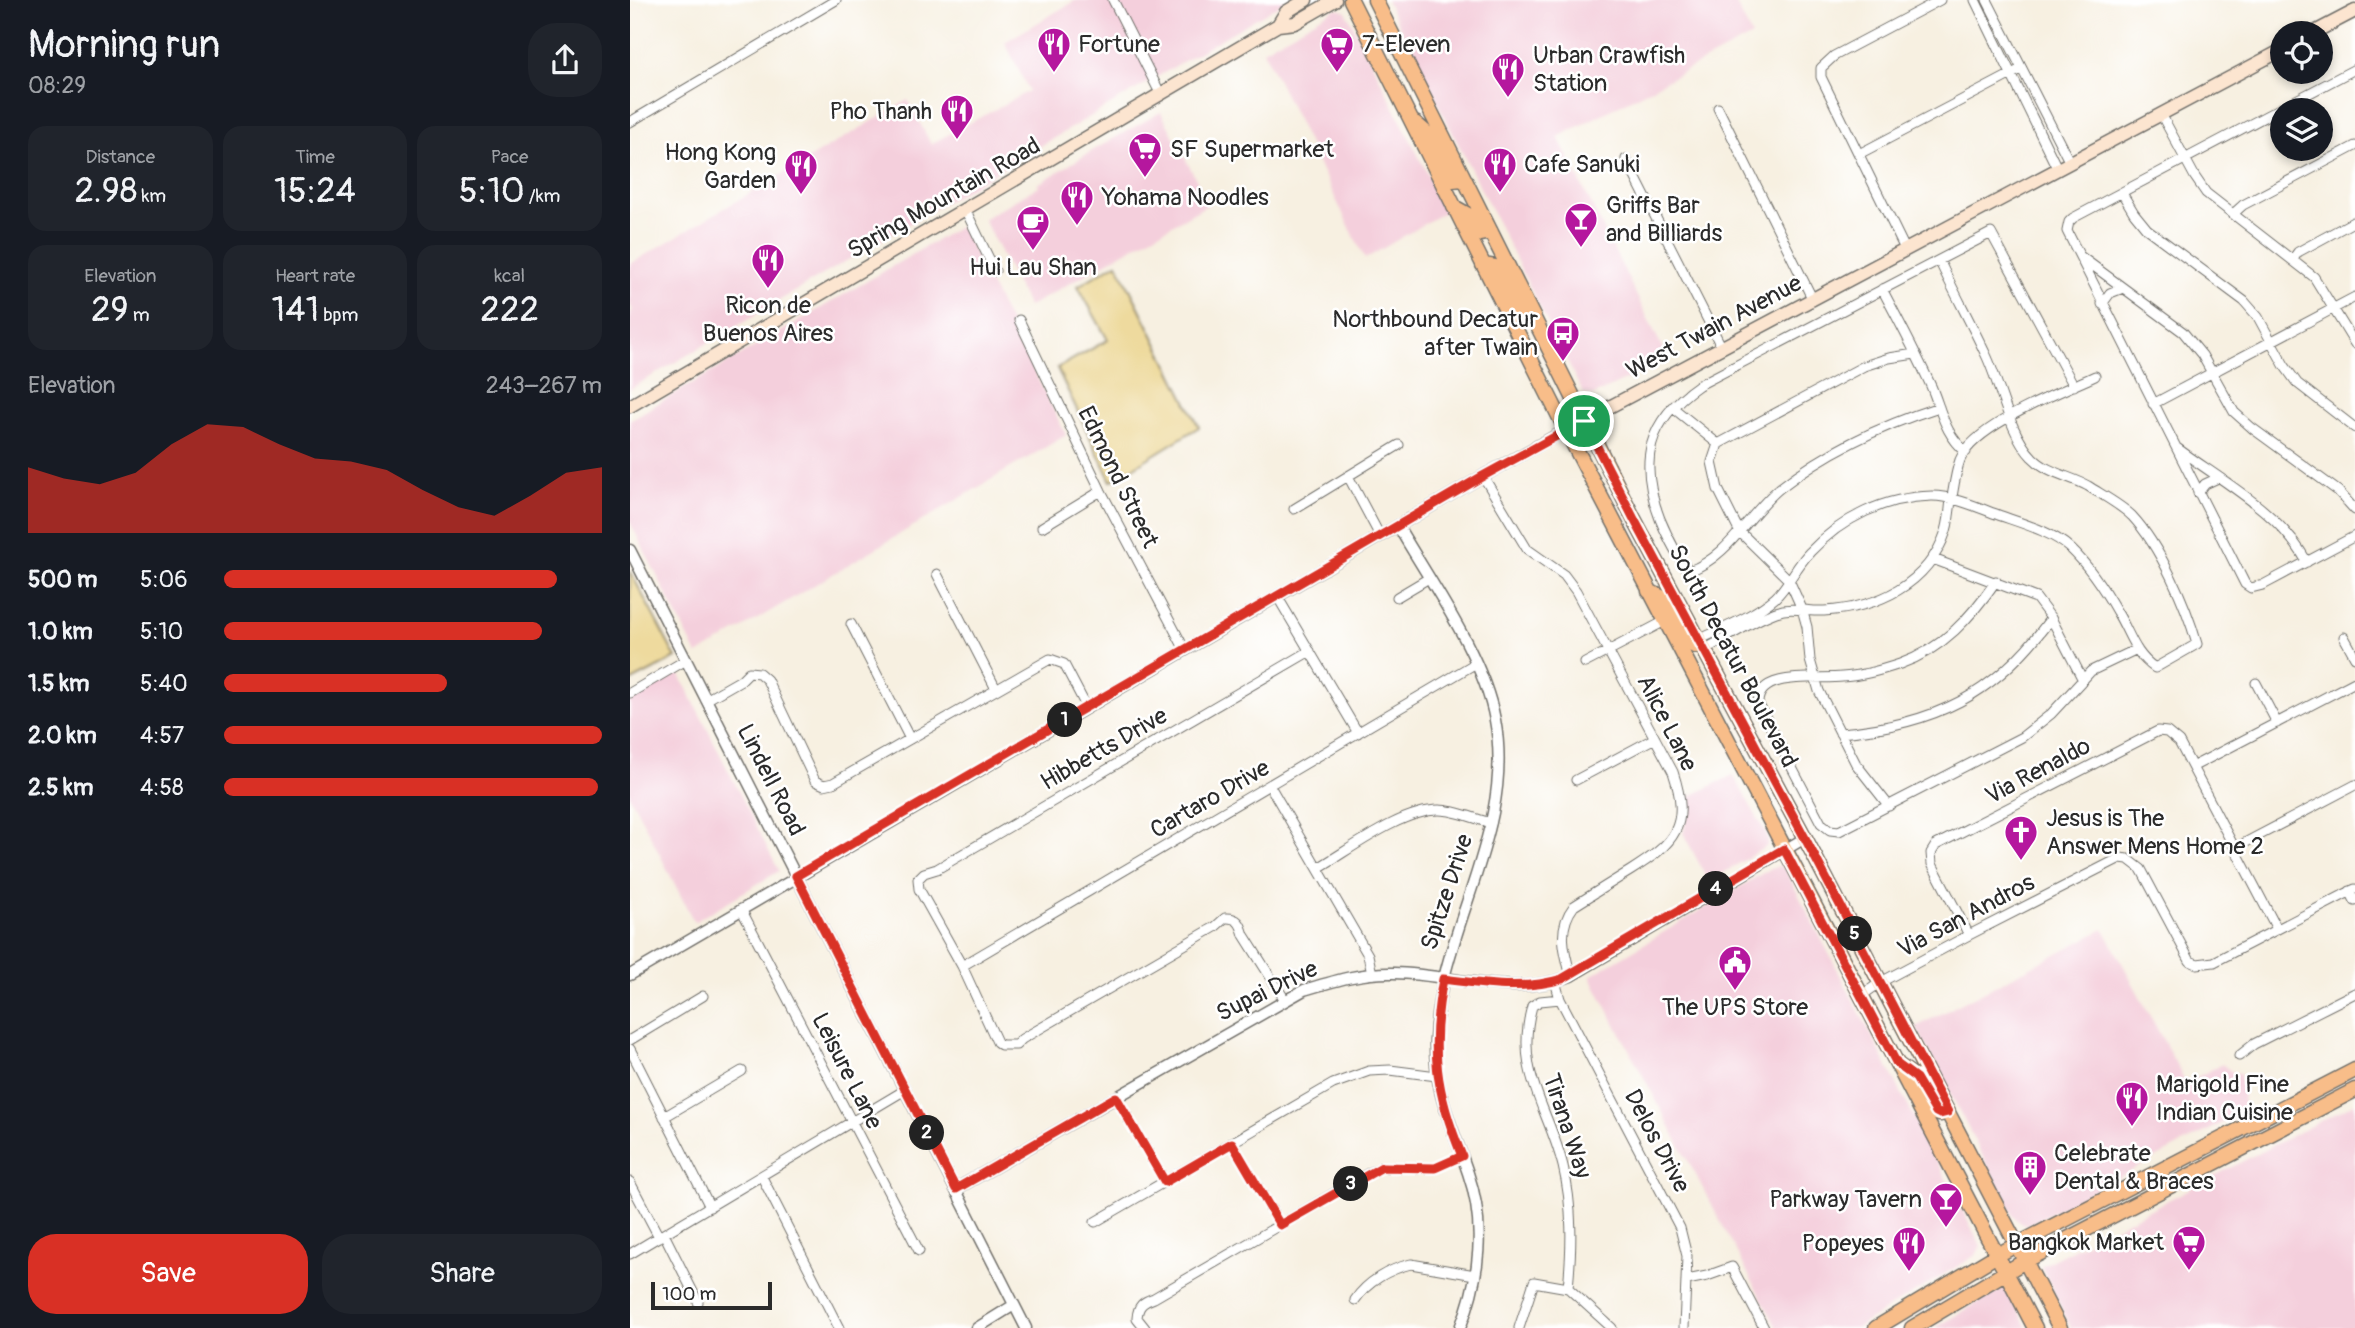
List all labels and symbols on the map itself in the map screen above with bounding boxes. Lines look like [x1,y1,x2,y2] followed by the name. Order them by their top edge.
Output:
[1035,25,1073,74] restaurant icon: Fortune
[1318,25,1356,74] supermarket icon: 7-Eleven
[1078,30,1160,59] place label: Fortune
[1362,30,1451,59] place label: 7-Eleven
[1533,41,1685,98] place label: Urban Crawfish Station
[1489,50,1527,99] restaurant icon: Urban Crawfish Station
[938,92,976,141] restaurant icon: Pho Thanh
[830,97,932,126] place label: Pho Thanh
[1126,130,1164,179] supermarket icon: SF Supermarket
[842,131,1046,265] street label: Spring Mountain Road
[1170,135,1334,164] place label: SF Supermarket
[665,138,776,195] place label: Hong Kong Garden
[1481,145,1519,194] restaurant icon: Cafe Sanuki
[782,147,820,196] restaurant icon: Hong Kong Garden
[1524,150,1640,179] place label: Cafe Sanuki
[1058,178,1096,227] restaurant icon: Yohama Noodles
[1101,183,1269,212] place label: Yohama Noodles
[1606,191,1723,248] place label: Griffs Bar and Billiards
[1562,200,1600,249] bar icon: Griffs Bar and Billiards
[1014,203,1052,252] cafe icon: Hui Lau Shan
[749,241,787,290] restaurant icon: Ricon de Buenos Aires
[969,253,1097,282] place label: Hui Lau Shan
[1621,268,1807,385] street label: West Twain Avenue
[703,291,833,348] place label: Ricon de Buenos Aires
[1332,305,1538,362] place label: Northbound Decatur after Twain
[1544,314,1582,363] bus stop icon: Northbound Decatur after Twain
[1554,391,1614,451] pin
[1071,402,1165,553] street label: Edmond Street
[1662,540,1804,772] street label: South Decatur Boulevard
[1630,670,1704,776] street label: Alice Lane
[1036,701,1173,797] street label: Hibbetts Drive
[1048,702,1082,738] pin: 1
[731,719,811,841] street label: Lindell Road
[1980,731,2096,811] street label: Via Renaldo
[1145,753,1275,845] street label: Cartaro Drive
[2046,804,2264,861] place label: Jesus is The Answer Mens Home 2
[2002,813,2040,862] church icon: Jesus is The Answer Mens Home 2
[1415,830,1479,954] street label: Spitze Drive
[1893,868,2040,964] street label: Via San Andros
[1698,872,1734,906] pin: 4
[1838,916,1872,951] pin: 5
[1716,943,1754,992] public building icon: The UPS Store
[1212,954,1323,1028] street label: Supai Drive
[1662,993,1808,1022] place label: The UPS Store
[805,1008,889,1134] street label: Leisure Lane
[1536,1070,1598,1182] street label: Tirana Way
[2156,1070,2293,1127] place label: Marigold Fine Indian Cuisine
[2113,1079,2151,1128] restaurant icon: Marigold Fine Indian Cuisine
[1618,1084,1696,1198] street label: Delos Drive
[910,1116,944,1150] pin: 2
[2054,1139,2214,1196] place label: Celebrate Dental & Braces
[2011,1148,2049,1197] building icon: Celebrate Dental & Braces
[1334,1166,1368,1202] pin: 3
[1927,1180,1965,1229] bar icon: Parkway Tavern
[1769,1185,1922,1214] place label: Parkway Tavern
[2170,1223,2208,1272] supermarket icon: Bangkok Market
[1890,1224,1928,1273] restaurant icon: Popeyes
[2008,1228,2164,1257] place label: Bangkok Market
[1802,1229,1884,1258] place label: Popeyes
[651,1279,772,1311] scale bar

